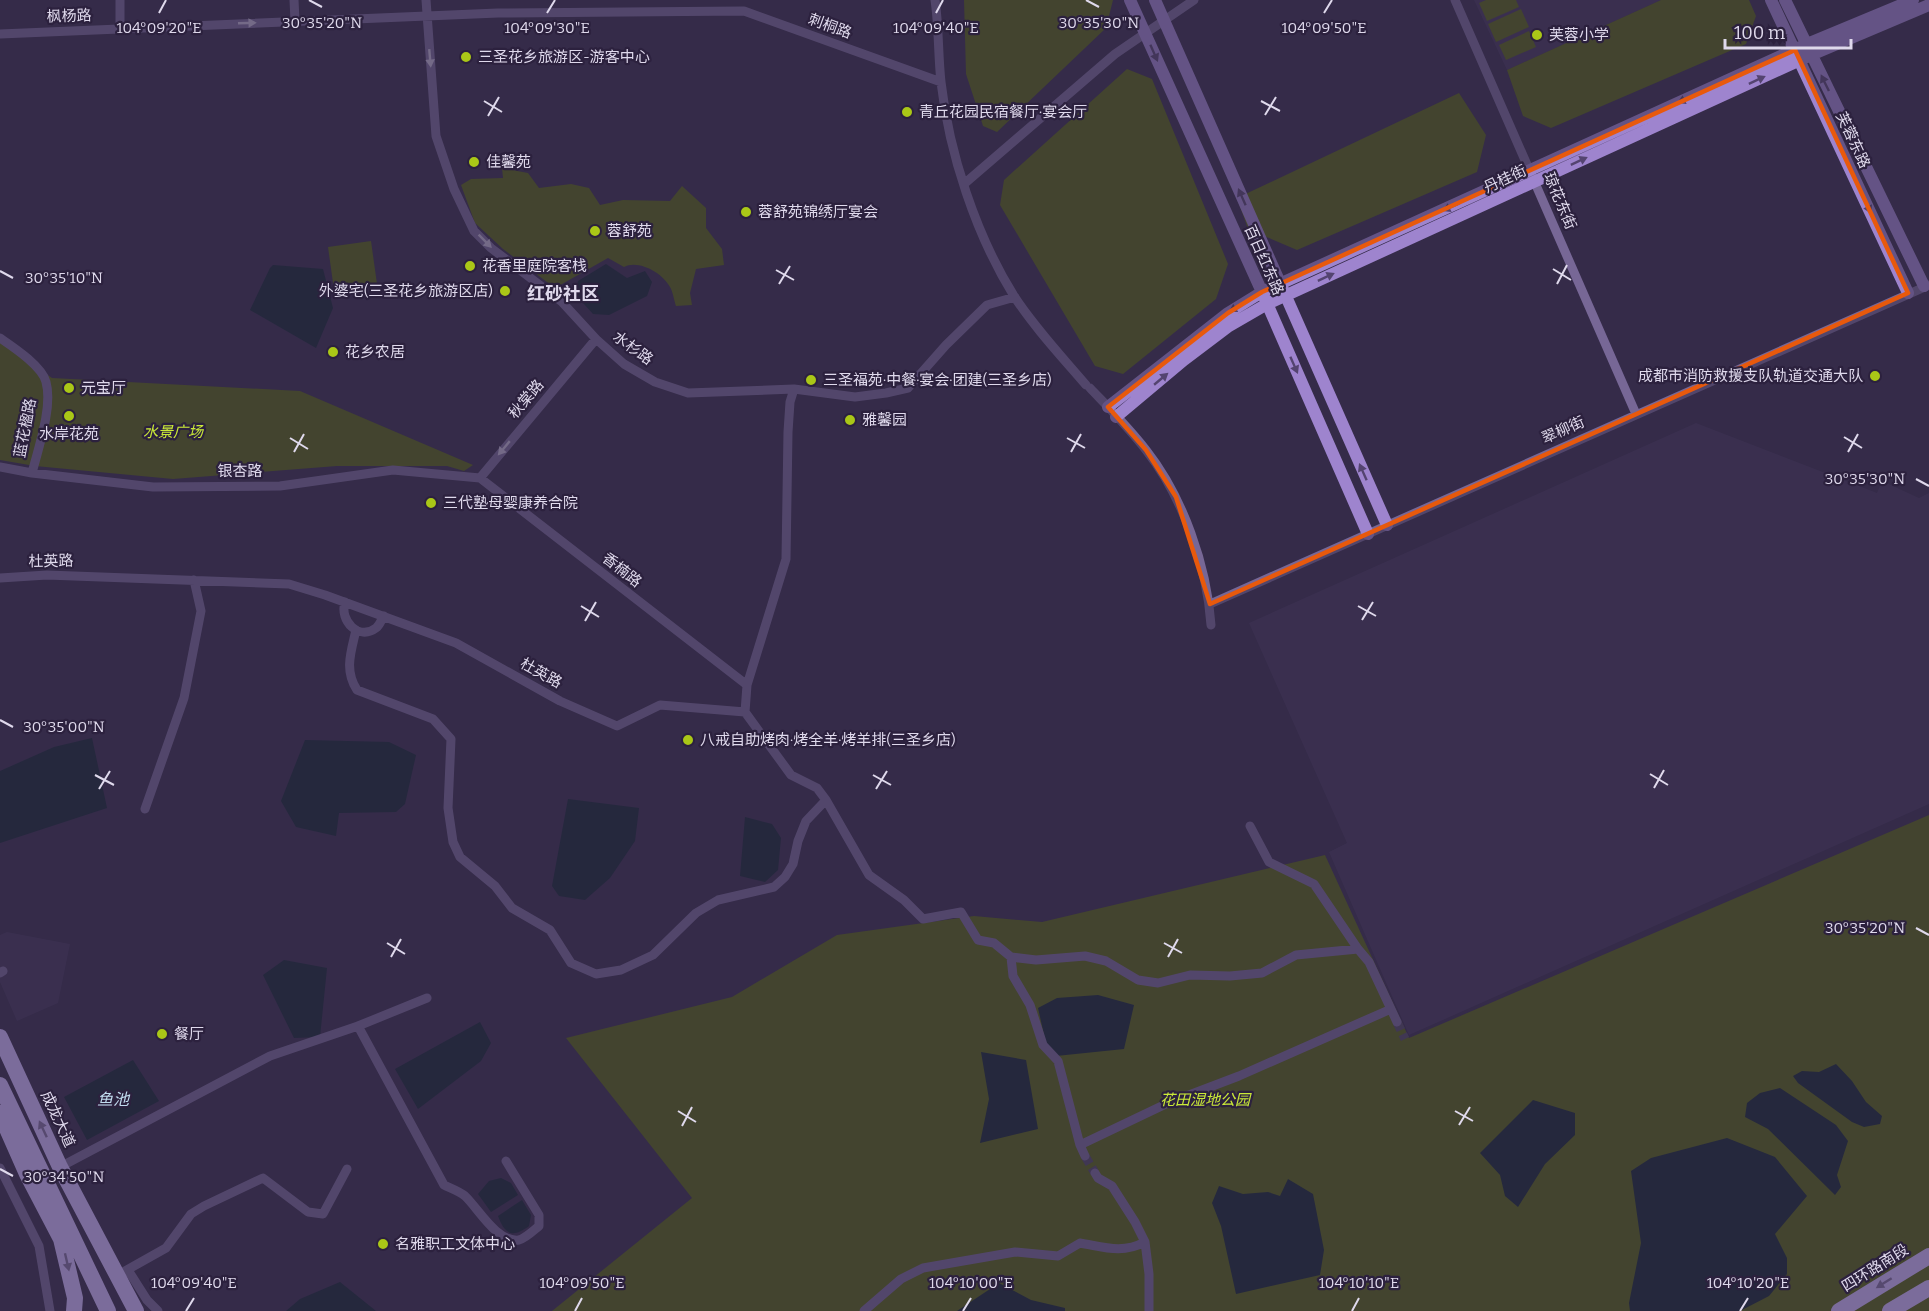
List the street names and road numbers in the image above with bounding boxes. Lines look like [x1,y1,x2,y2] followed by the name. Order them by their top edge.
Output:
[46,6,92,26] street label: 枫杨路
[806,10,854,42] street label: 刺桐路
[1832,109,1874,171] street label: 芙蓉东路
[1481,161,1529,197] street label: 丹桂街
[1540,170,1580,232] street label: 琼花东街
[1241,222,1287,298] street label: 百日红东路
[610,327,656,369] street label: 水杉路
[505,376,547,422] street label: 秋棠路
[10,397,40,459] street label: 蓝花楹路
[1539,413,1587,447] street label: 翠柳街
[217,462,263,480] street label: 银杏路
[599,549,645,591] street label: 香楠路
[28,552,74,570] street label: 杜英路
[517,654,565,692] street label: 杜英路
[37,1088,79,1150] street label: 成龙大道
[1838,1240,1912,1296] street label: 四环路南段

